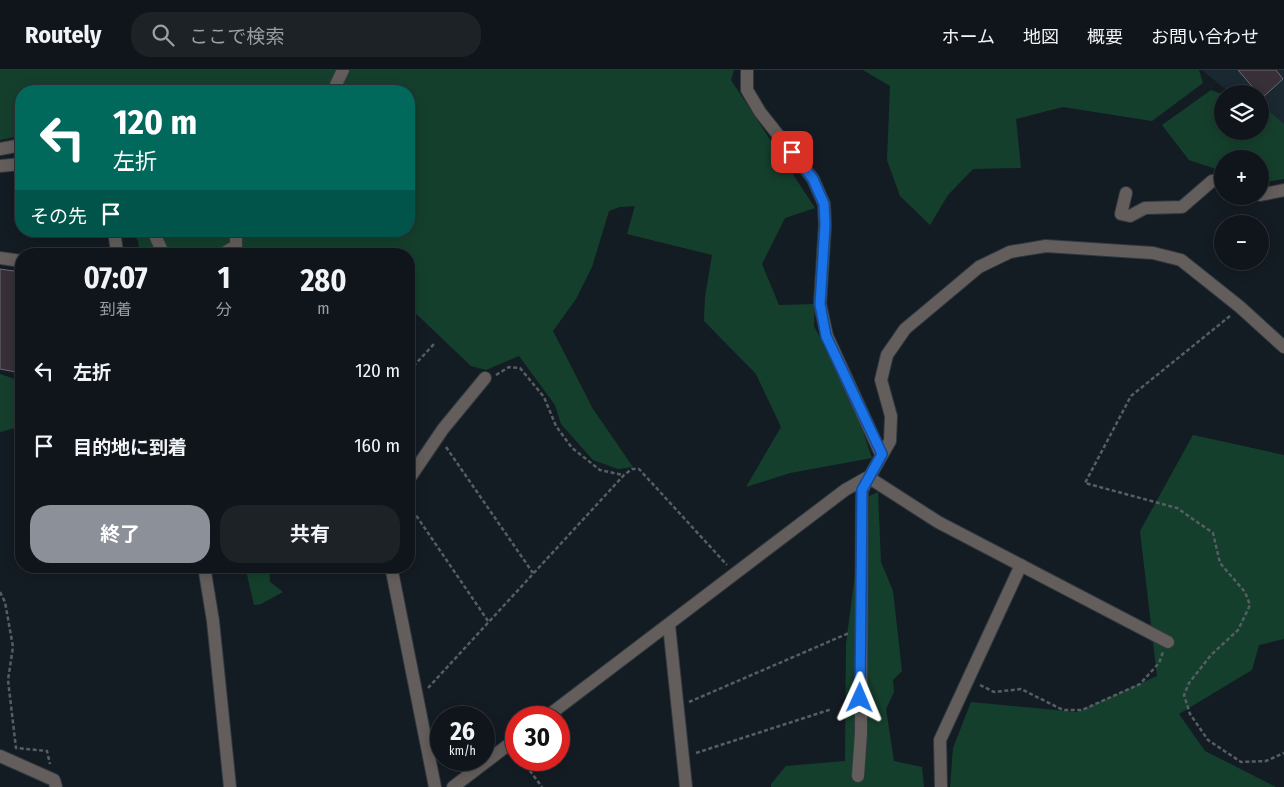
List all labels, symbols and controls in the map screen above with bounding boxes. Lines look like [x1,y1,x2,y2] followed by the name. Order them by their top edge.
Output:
[131,12,481,57] search box
[25,21,101,49] text: Routely
[149,21,177,49] icon: search
[189,25,284,48] text: ここで検索
[942,26,995,48] text: ホーム
[1023,26,1059,48] text: 地図
[1087,26,1123,48] text: 概要
[1151,26,1259,48] text: お問い合わせ
[1214,85,1269,270] map controls
[1214,85,1269,140] button: layers
[113,101,197,143] text: 120 m
[30,105,95,170] icon: left
[771,131,813,173] pin
[778,138,806,166] icon: arrive
[113,148,157,175] text: 左折
[1214,150,1269,205] button: +
[97,200,125,228] icon: arrive
[30,205,87,228] text: その先
[1214,215,1269,270] button: −
[83,260,148,296] text: 07:07
[218,260,230,296] text: 1
[300,263,347,299] text: 280
[317,299,330,318] text: m
[99,300,131,319] text: 到着
[216,300,232,319] text: 分
[30,357,58,385] icon: left
[355,359,400,382] text: 120 m
[73,361,111,384] text: 左折
[30,432,58,460] icon: arrive
[354,434,400,457] text: 160 m
[73,436,187,459] text: 目的地に到着
[30,505,210,563] button: 終了
[220,505,400,563] button: 共有
[833,671,885,723] position arrow
[505,706,570,771] speed limit sign: 30
[450,717,475,747] text: 26
[449,744,476,758] text: km/h

